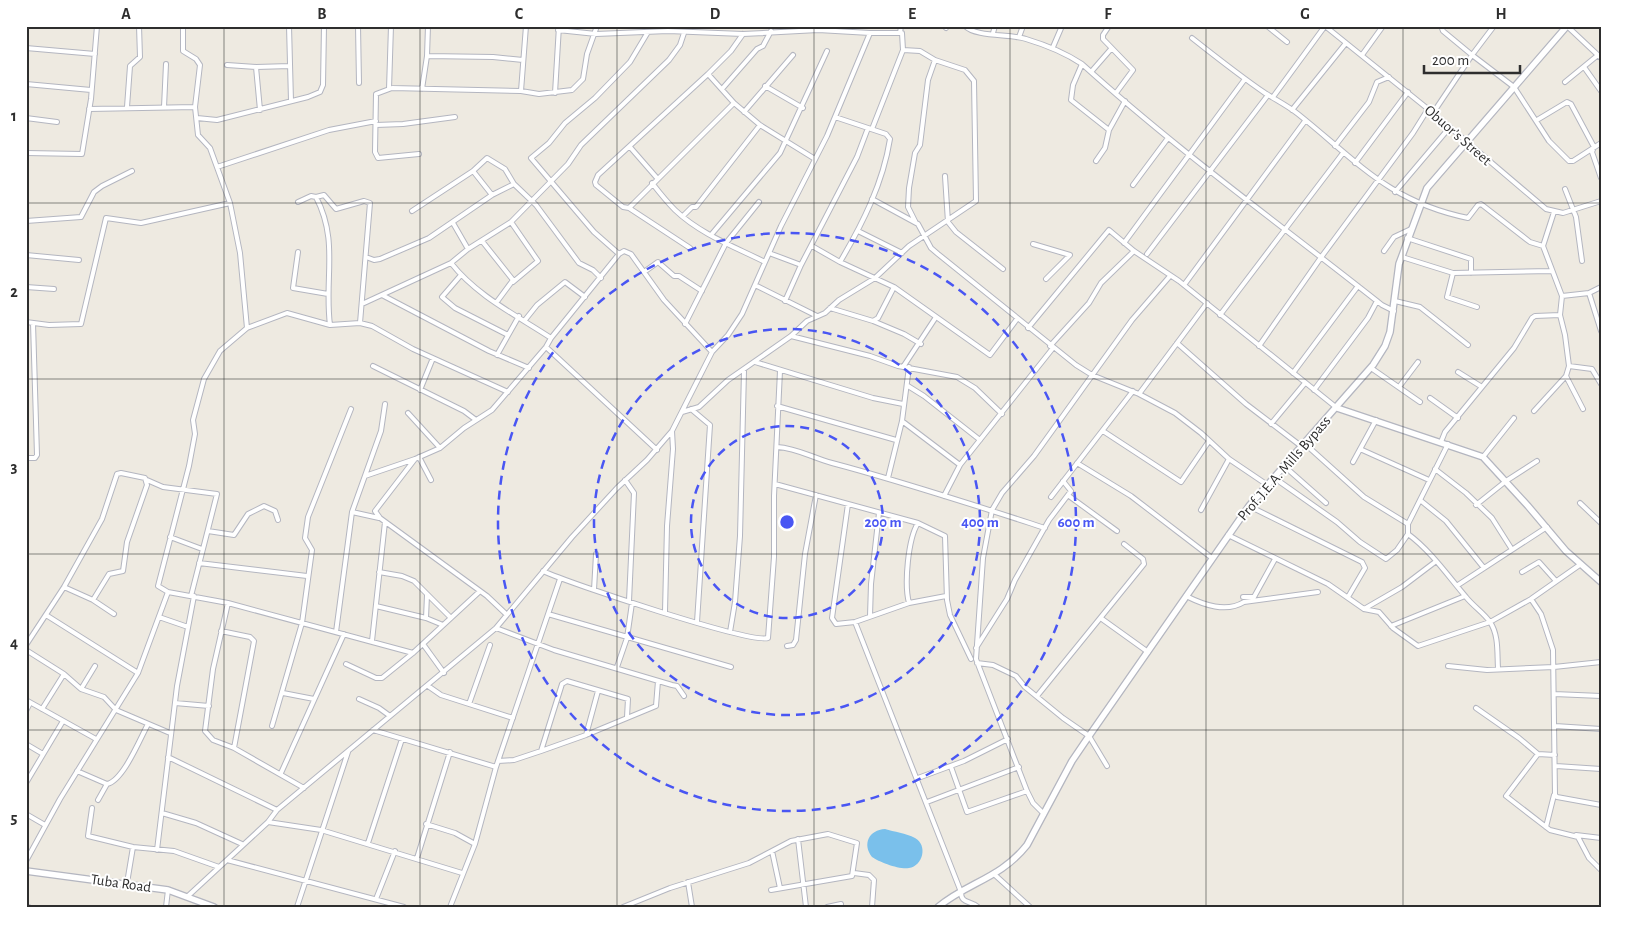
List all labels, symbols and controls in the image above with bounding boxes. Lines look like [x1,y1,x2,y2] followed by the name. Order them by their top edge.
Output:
[121,6,131,22] text: A
[317,6,327,22] text: B
[515,6,524,22] text: C
[710,6,721,22] text: D
[908,6,916,22] text: E
[1104,6,1112,22] text: F
[1300,6,1310,22] text: G
[1495,6,1507,22] text: H
[1424,42,1521,74] scale bar
[1432,53,1469,68] text: 200 m
[1421,102,1494,168] street label: Obuor’s Street
[11,108,17,124] text: 1
[10,284,18,300] text: 2
[1235,413,1334,524] street label: Prof. J.E.A. Mills Bypass
[11,459,18,475] text: 3
[778,513,796,531] centre of rings
[864,515,902,530] text: 200 m
[961,515,999,530] text: 400 m
[1057,515,1095,530] text: 600 m
[10,635,18,651] text: 4
[11,810,18,826] text: 5
[90,872,152,895] street label: Tuba Road

